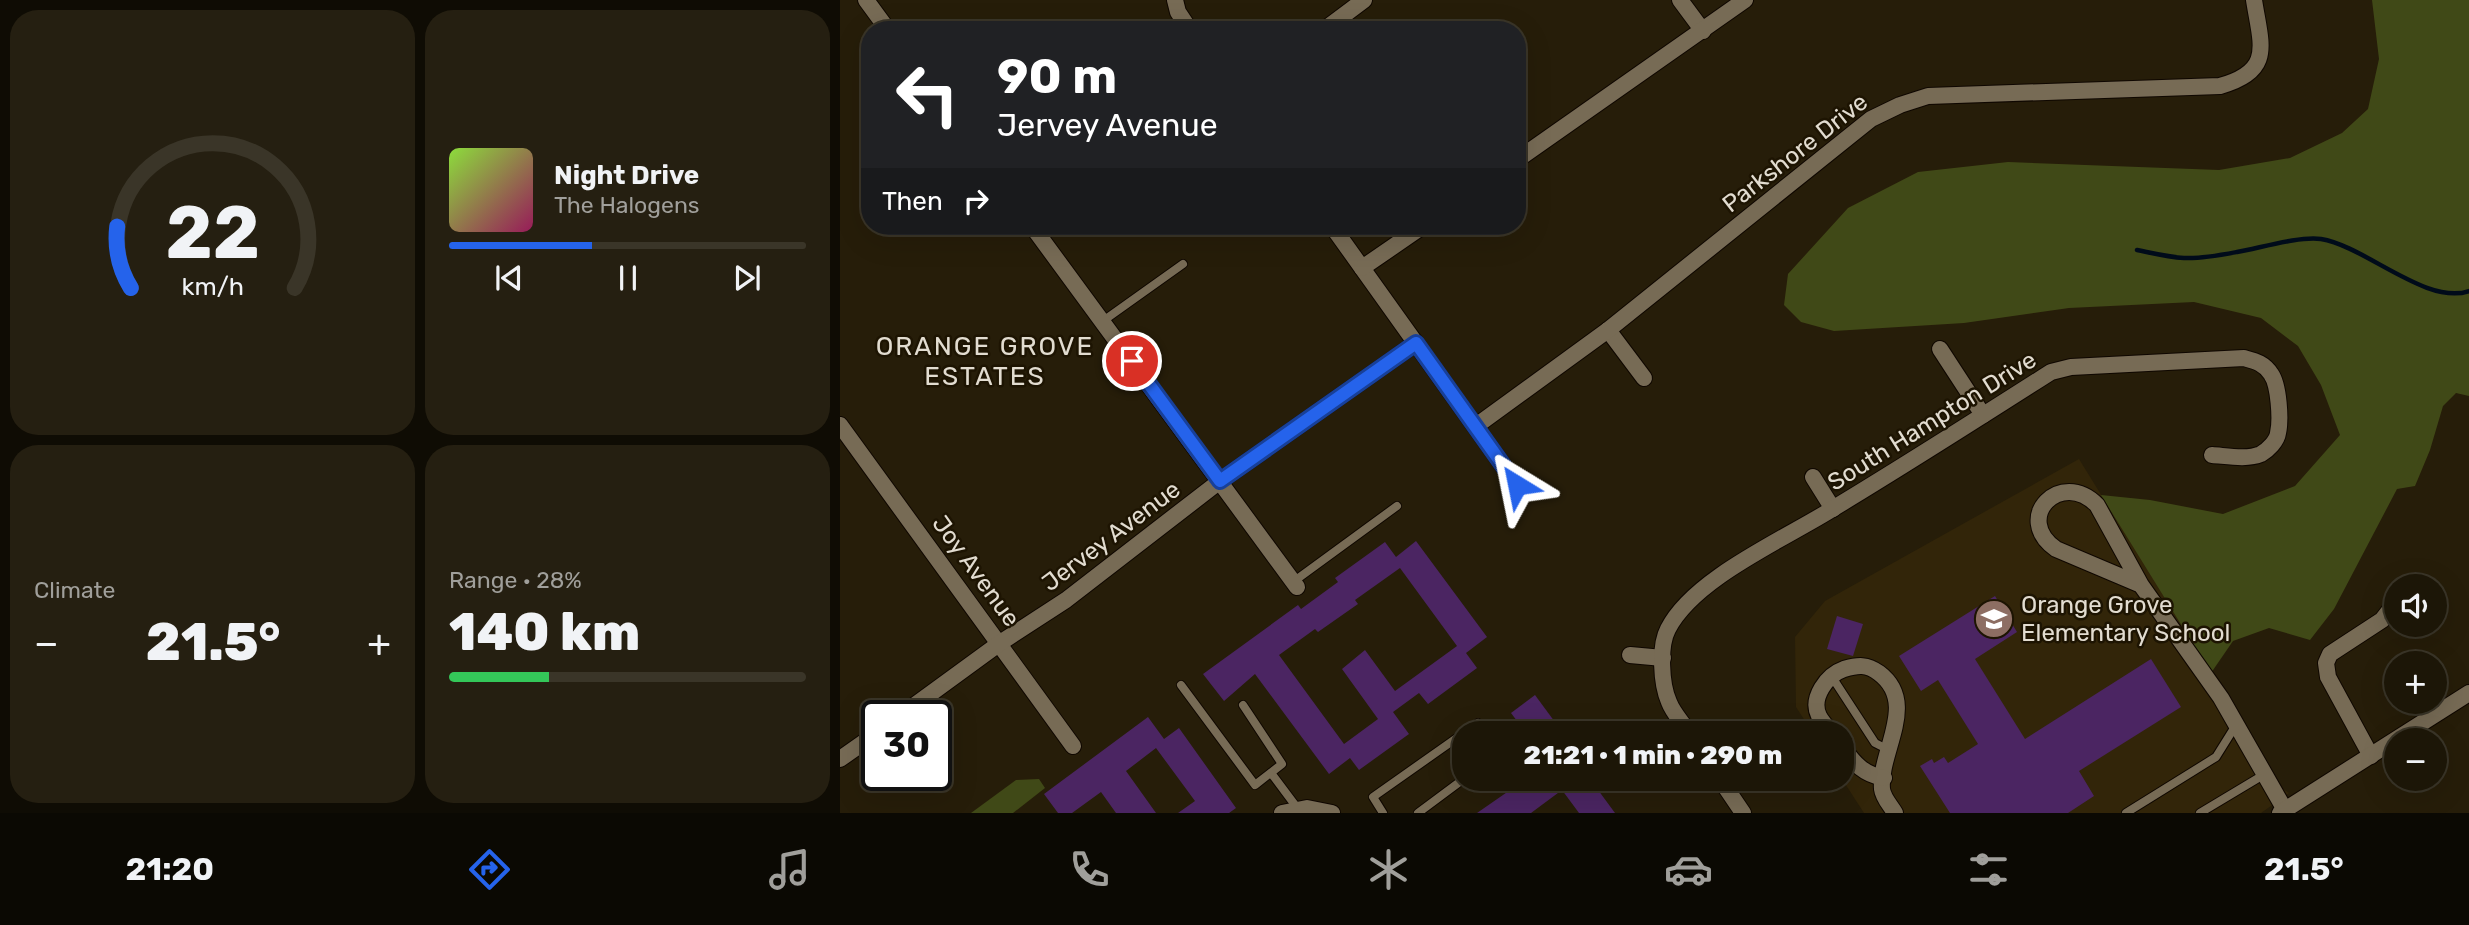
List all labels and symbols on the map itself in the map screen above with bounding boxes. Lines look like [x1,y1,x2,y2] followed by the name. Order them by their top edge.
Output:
[1717,88,1873,218] street label: Parkshore Drive
[876,331,1094,392] district label: ORANGE GROVE ESTATES
[1102,331,1162,391] pin
[1823,345,2041,497] street label: South Hampton Drive
[1480,448,1554,522] position arrow
[1036,475,1186,597] street label: Jervey Avenue
[926,510,1026,632] street label: Joy Avenue
[2021,591,2230,647] place label: Orange Grove Elementary School
[1973,598,2015,640] school or university icon: Orange Grove Elementary School
[861,700,952,791] speed limit sign: 30

